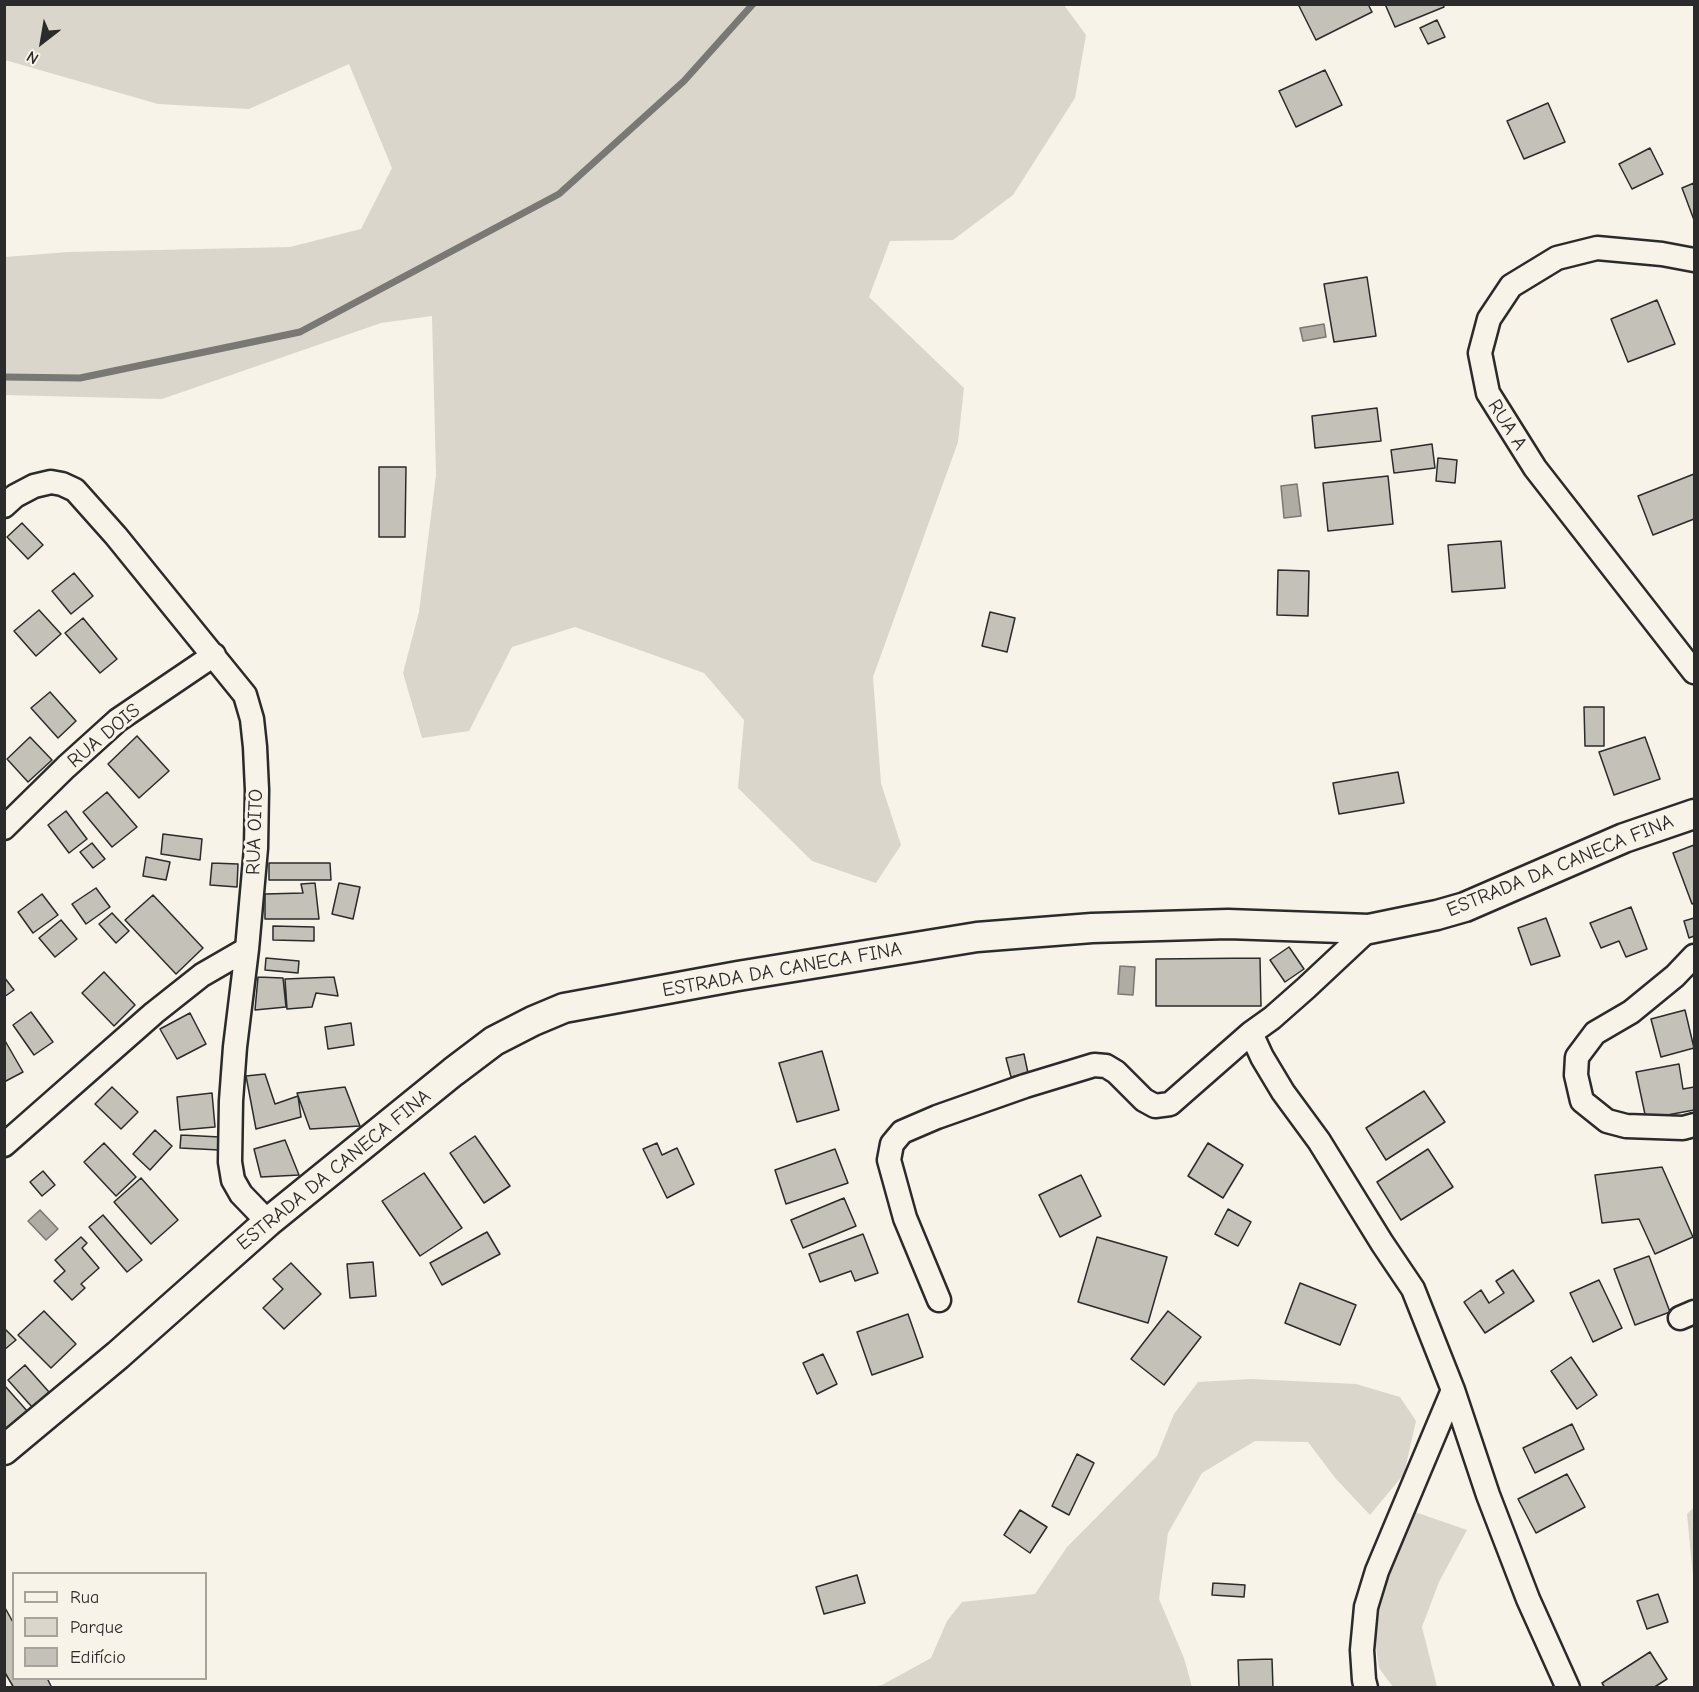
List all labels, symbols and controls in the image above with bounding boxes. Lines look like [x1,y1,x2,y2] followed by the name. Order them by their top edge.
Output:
[12,12,72,72] north arrow
[24,47,42,68] text: N
[1482,395,1532,455] street label: RUA A
[63,699,145,773] street label: RUA DOIS
[242,789,268,875] street label: RUA OITO
[1443,809,1677,923] street label: ESTRADA DA CANECA FINA
[661,937,903,1003] street label: ESTRADA DA CANECA FINA
[232,1084,436,1256] street label: ESTRADA DA CANECA FINA
[12,1572,207,1680] legend
[70,1587,99,1608] text: Rua
[70,1617,123,1638] text: Parque
[70,1647,126,1668] text: Edifício

